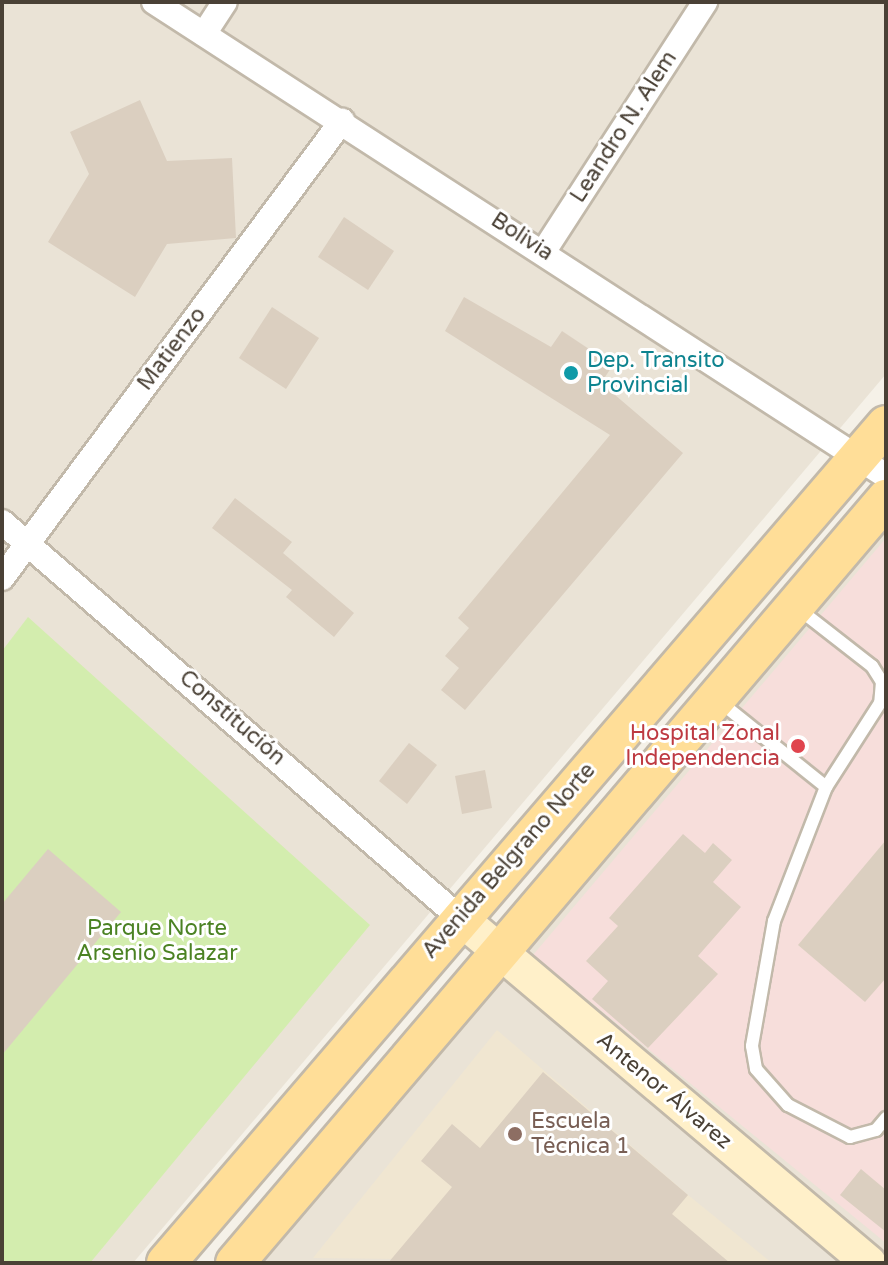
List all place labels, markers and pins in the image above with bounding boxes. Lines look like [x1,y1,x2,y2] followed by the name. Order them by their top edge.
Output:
[587,347,725,398] place label: Dep. Transito Provincial
[562,364,580,382] marker: Dep. Transito Provincial
[625,720,780,772] place label: Hospital Zonal Independencia
[787,735,809,757] marker: Hospital Zonal Independencia
[531,1108,630,1160] place label: Escuela Técnica 1
[506,1125,524,1143] marker: Escuela Técnica 1

